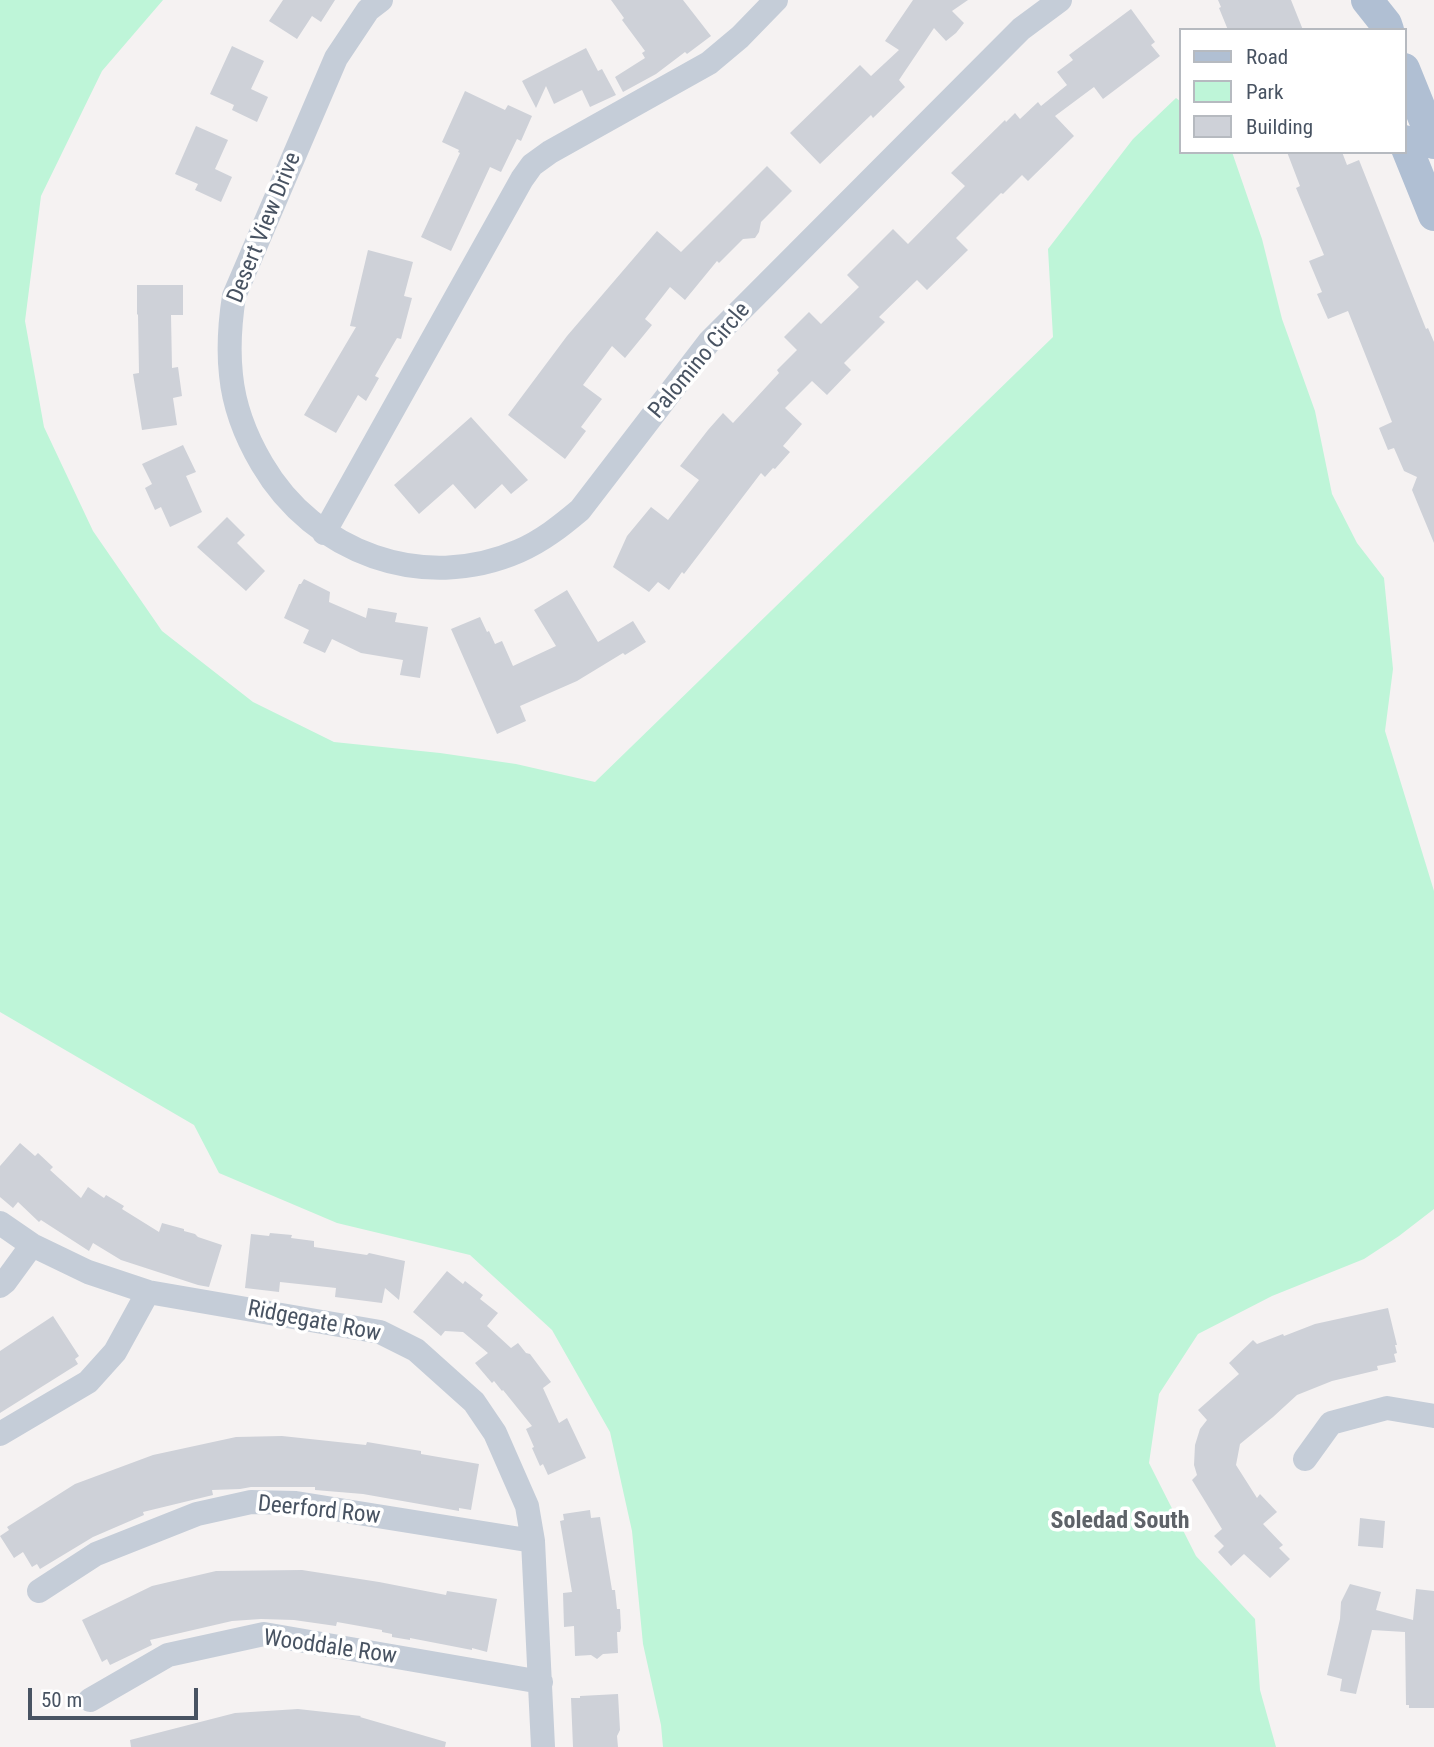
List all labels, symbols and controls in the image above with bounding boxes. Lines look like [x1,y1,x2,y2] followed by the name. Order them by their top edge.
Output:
[1178,28,1406,154] legend
[1246,45,1288,69] text: Road
[1246,80,1283,104] text: Park
[1246,115,1313,139] text: Building
[222,149,308,307] street label: Desert View Drive
[644,297,756,425] street label: Palomino Circle
[245,1296,383,1348] street label: Ridgegate Row
[256,1491,382,1531] street label: Deerford Row
[1051,1508,1189,1536] district label: Soledad South
[262,1625,398,1671] street label: Wooddale Row
[32,1674,201,1718] scale bar
[41,1688,82,1712] text: 50 m

